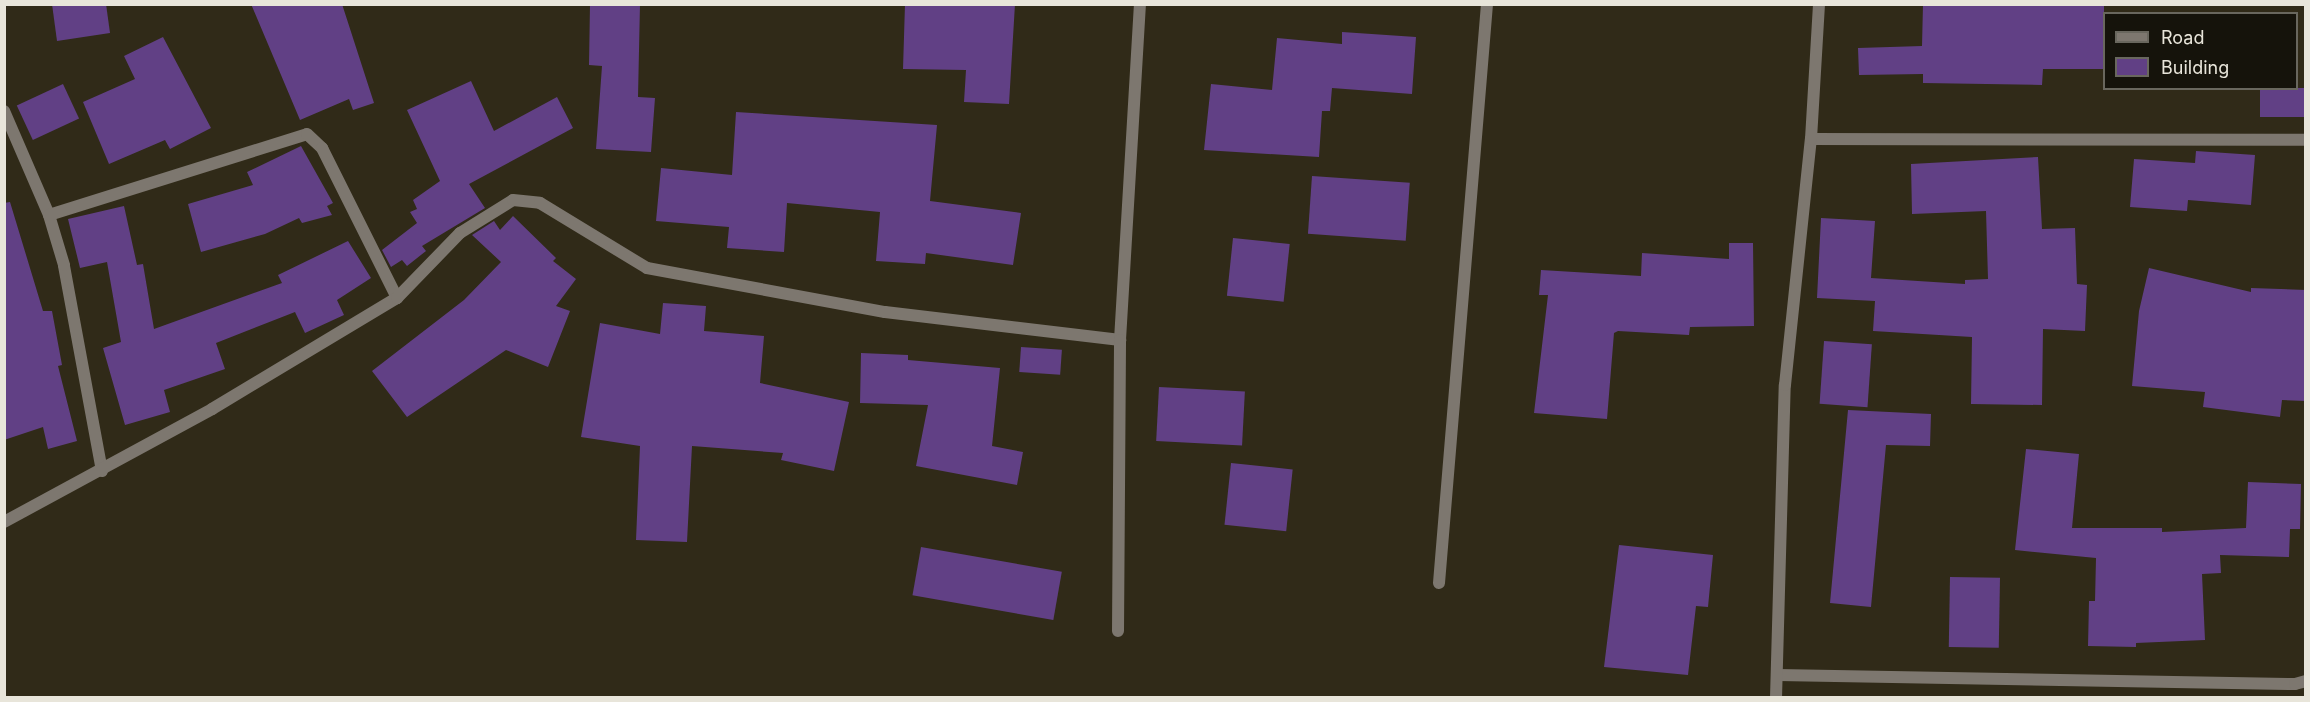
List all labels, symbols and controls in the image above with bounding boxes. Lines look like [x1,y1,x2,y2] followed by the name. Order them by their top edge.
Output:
[2103,12,2298,90] legend
[2161,27,2204,48] text: Road
[2161,57,2229,78] text: Building

